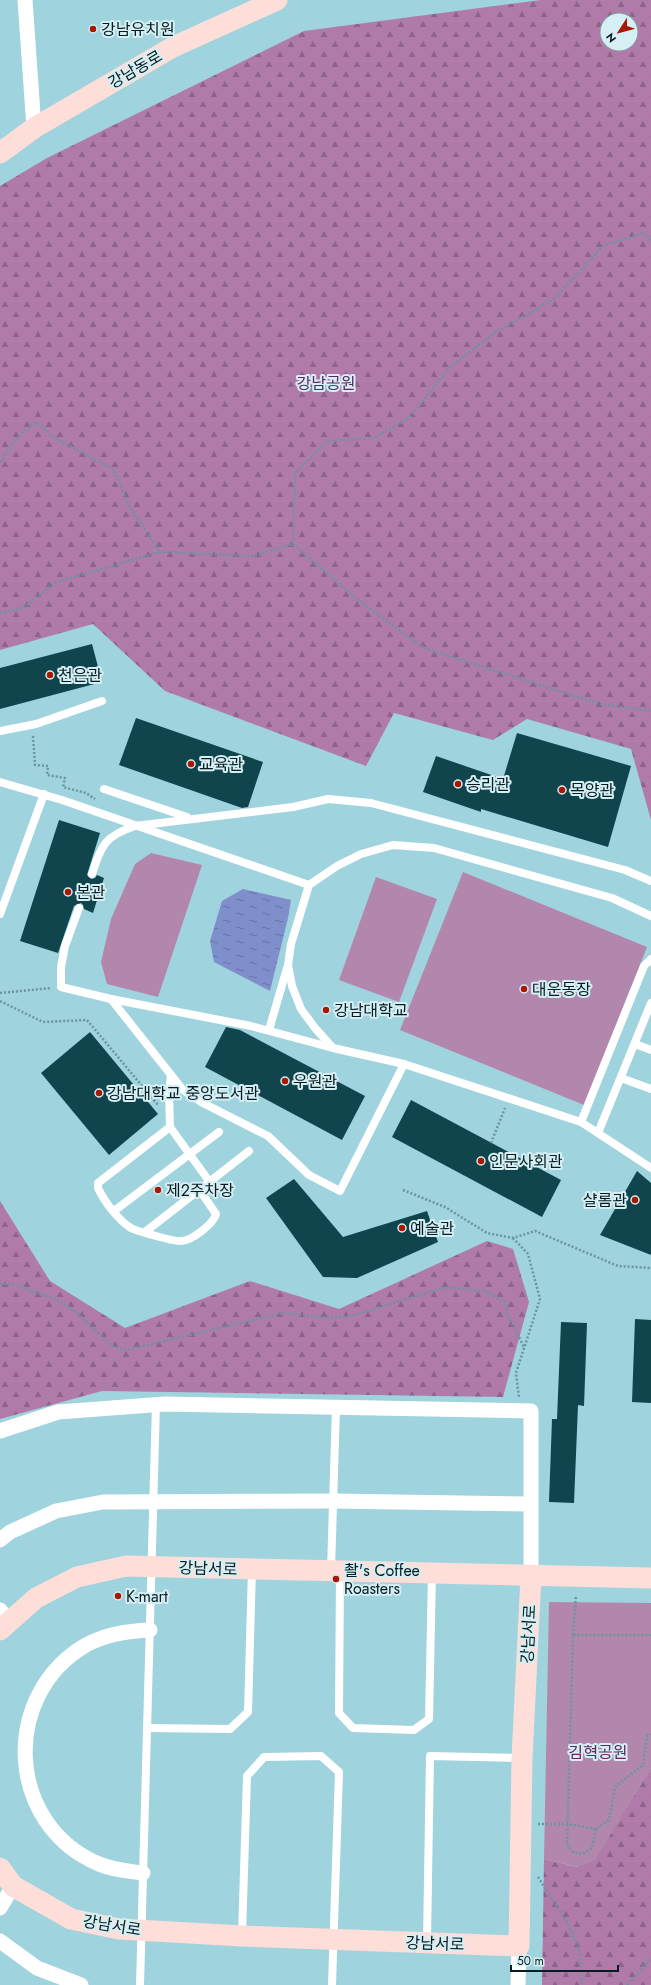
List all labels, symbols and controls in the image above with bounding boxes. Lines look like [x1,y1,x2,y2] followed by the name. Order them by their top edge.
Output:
[599,12,639,52] north arrow
[101,18,175,41] place label: 강남유치원
[88,24,98,34] marker: 강남유치원
[602,30,620,46] text: N
[104,45,167,94] street label: 강남동로
[297,372,355,395] park label: 강남공원
[58,664,102,687] place label: 천은관
[45,670,55,680] marker: 천은관
[199,753,243,776] place label: 교육관
[186,759,196,769] marker: 교육관
[466,773,510,796] place label: 승리관
[453,779,463,789] marker: 승리관
[570,779,614,802] place label: 목양관
[557,785,567,795] marker: 목양관
[76,881,106,904] place label: 본관
[63,887,73,897] marker: 본관
[532,978,591,1001] place label: 대운동장
[519,984,529,994] marker: 대운동장
[334,999,408,1022] place label: 강남대학교
[321,1005,331,1015] marker: 강남대학교
[293,1070,337,1093] place label: 우원관
[280,1076,290,1086] marker: 우원관
[107,1082,259,1105] place label: 강남대학교 중앙도서관
[94,1088,104,1098] marker: 강남대학교 중앙도서관
[489,1150,563,1173] place label: 인문사회관
[476,1156,486,1166] marker: 인문사회관
[166,1179,234,1202] place label: 제2주차장
[153,1185,163,1195] marker: 제2주차장
[583,1189,627,1212] place label: 샬롬관
[630,1195,640,1205] marker: 샬롬관
[410,1217,454,1240] place label: 예술관
[397,1223,407,1233] marker: 예술관
[178,1556,238,1581] street label: 강남서로
[344,1559,420,1600] place label: 촬's Coffee Roasters
[331,1574,341,1584] marker: 촬's Coffee Roasters
[126,1585,168,1608] place label: K-mart
[113,1591,123,1601] marker: K-mart
[515,1604,542,1664] street label: 강남서로
[569,1741,627,1764] park label: 김혁공원
[81,1910,143,1942] street label: 강남서로
[405,1931,465,1956] street label: 강남서로
[511,1947,618,1973] scale bar
[517,1952,544,1970] text: 50 m

